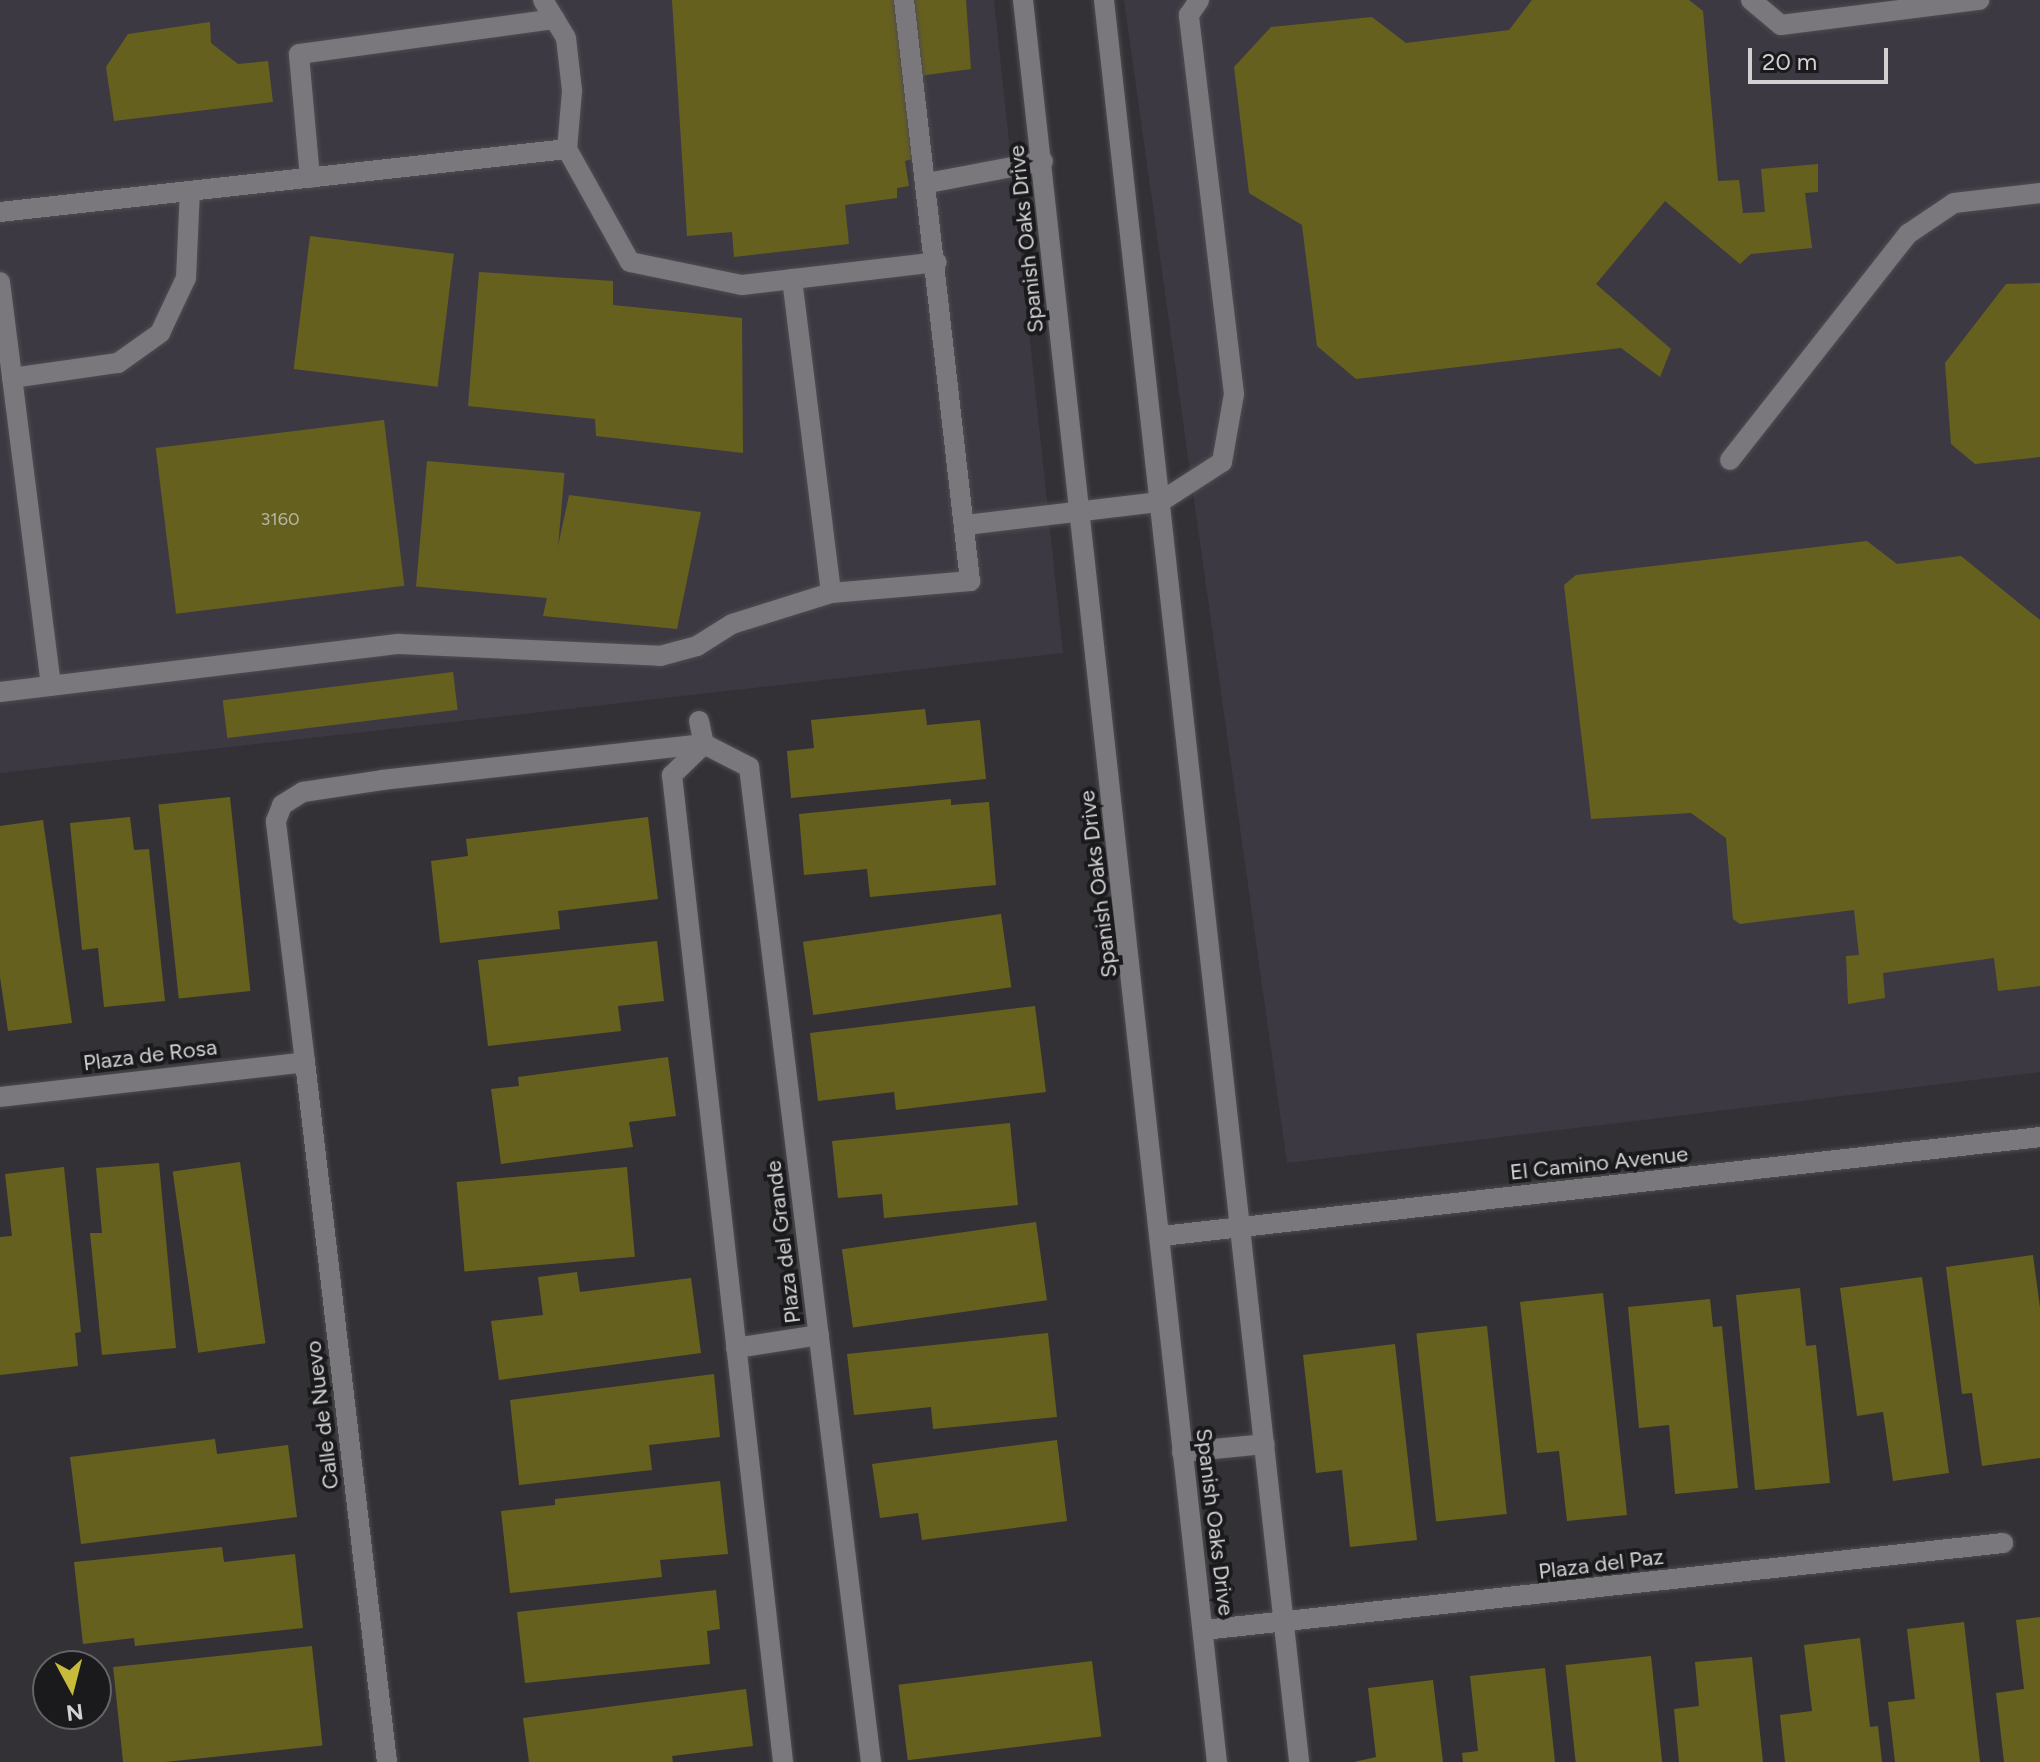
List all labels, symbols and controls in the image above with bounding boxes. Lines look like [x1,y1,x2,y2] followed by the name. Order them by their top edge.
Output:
[1752,32,1892,82] scale bar
[1762,47,1817,76] text: 20 m
[1003,144,1049,334] street label: Spanish Oaks Drive
[261,508,299,530] house number: 3160
[1073,789,1123,979] street label: Spanish Oaks Drive
[82,1034,218,1076] street label: Plaza de Rosa
[1509,1141,1689,1185] street label: El Camino Avenue
[760,1159,806,1325] street label: Plaza del Grande
[300,1339,344,1491] street label: Calle de Nuevo
[1190,1427,1240,1617] street label: Spanish Oaks Drive
[1537,1543,1665,1585] street label: Plaza del Paz
[32,1650,112,1730] north arrow
[65,1698,85,1727] text: N

